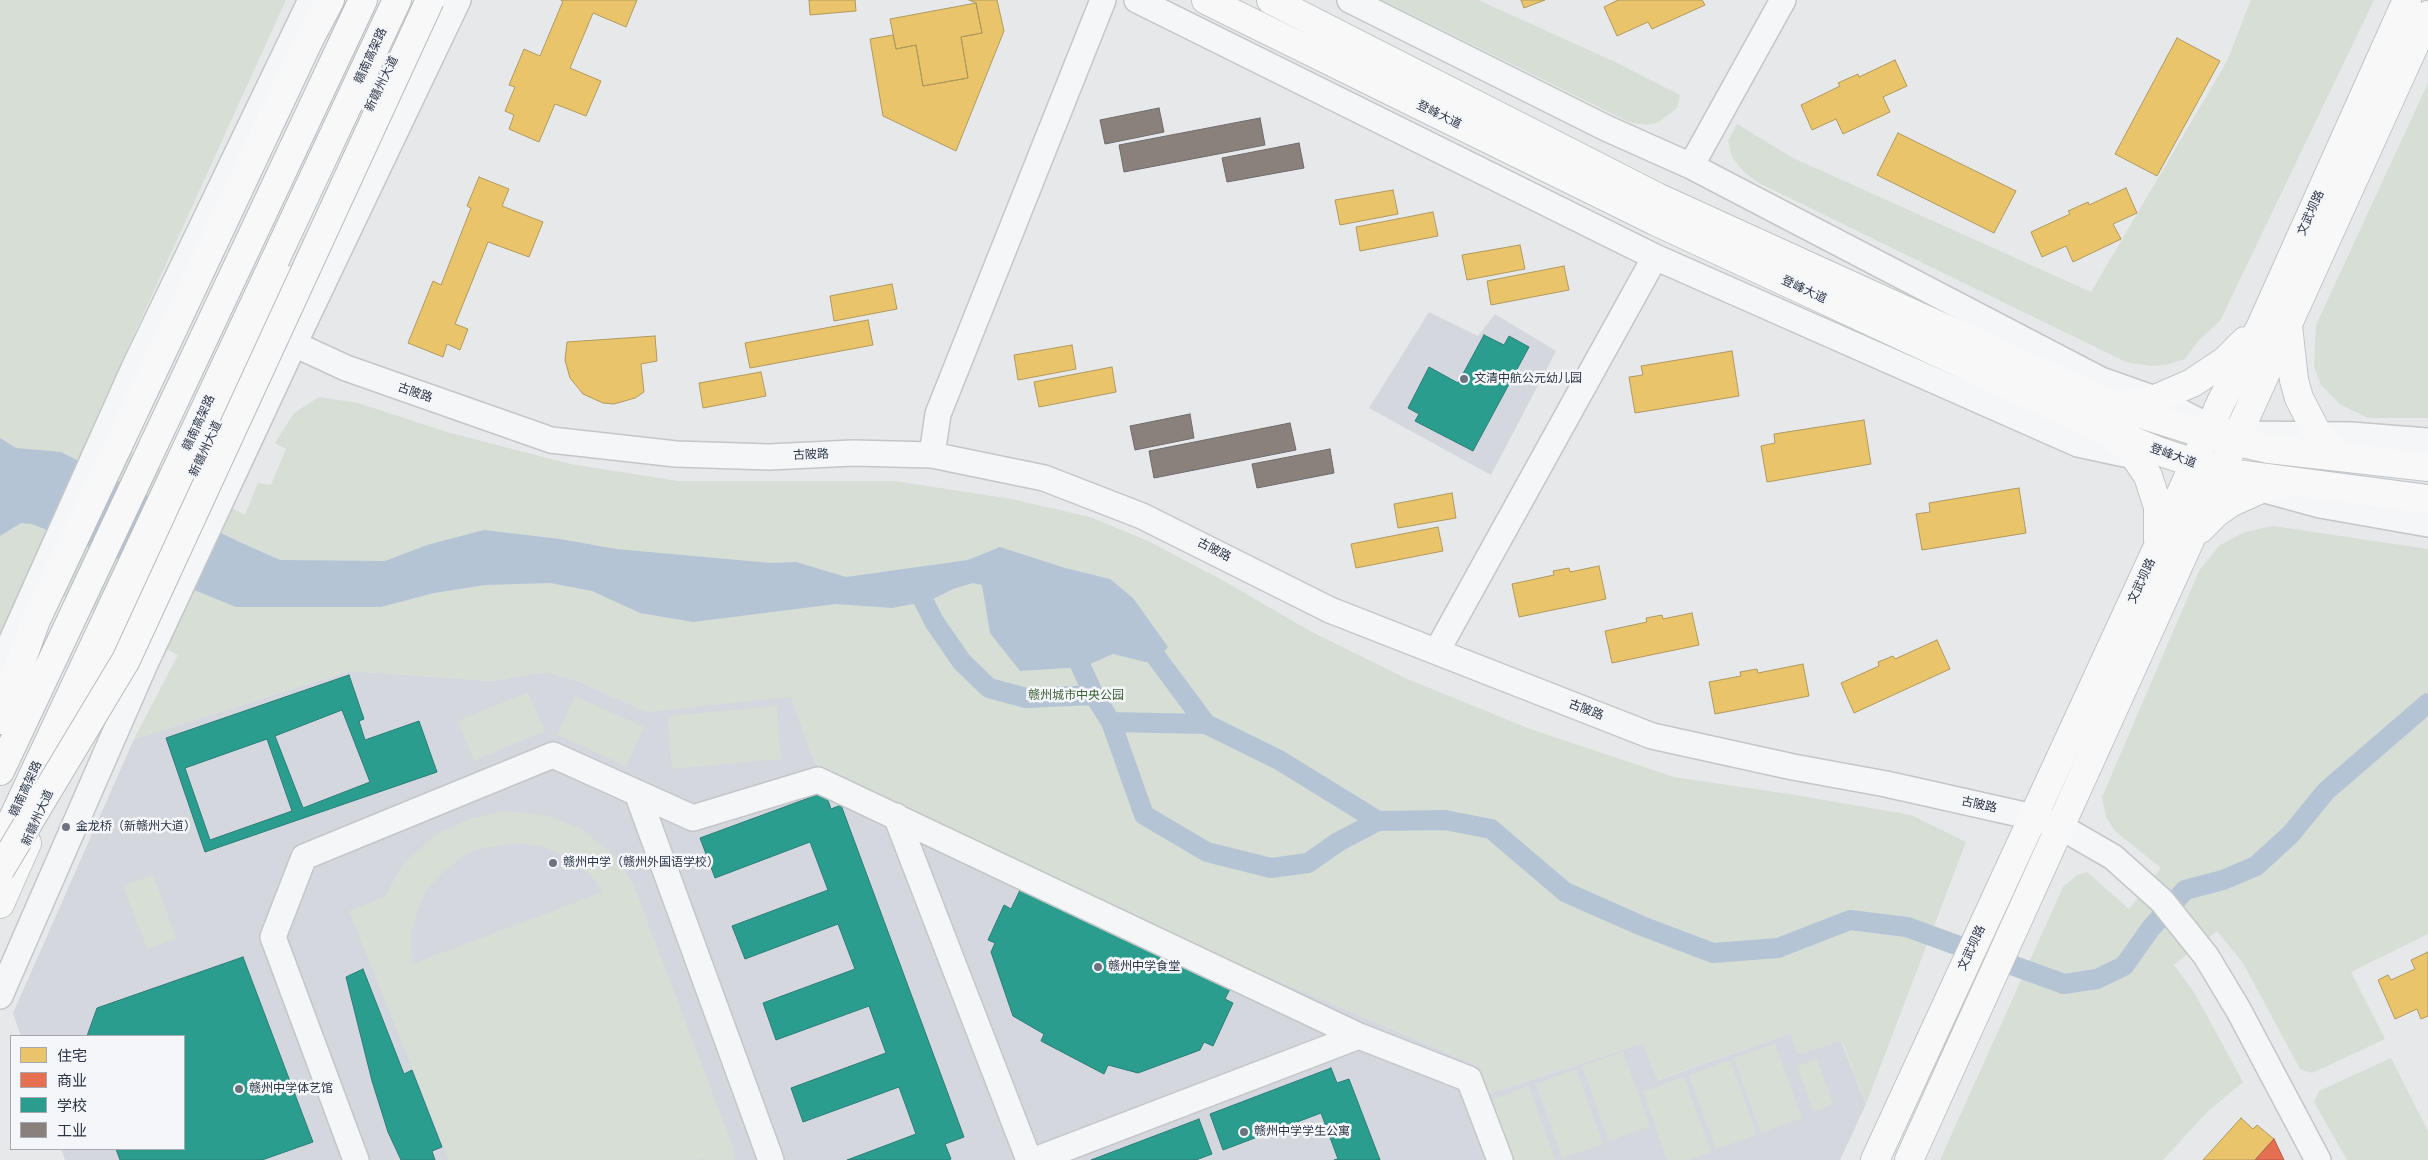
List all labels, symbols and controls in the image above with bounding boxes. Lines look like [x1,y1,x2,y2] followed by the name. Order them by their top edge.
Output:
[352,26,390,86] street label: 赣南高架路
[362,54,402,114] street label: 新赣州大道
[1414,98,1464,132] street label: 登峰大道
[2295,188,2327,238] street label: 文武坝路
[1779,273,1829,307] street label: 登峰大道
[1474,372,1582,386] place label: 文清中航公元幼儿园
[1458,373,1470,385] marker: 文清中航公元幼儿园
[396,380,434,406] street label: 古陂路
[180,393,218,453] street label: 赣南高架路
[187,419,225,479] street label: 新赣州大道
[2148,441,2198,471] street label: 登峰大道
[793,447,829,463] street label: 古陂路
[1195,535,1233,565] street label: 古陂路
[2125,556,2159,606] street label: 文武坝路
[1028,689,1124,703] park label: 赣州城市中央公园
[1567,697,1605,723] street label: 古陂路
[7,759,45,819] street label: 赣南高架路
[19,788,57,848] street label: 新赣州大道
[1960,794,1998,816] street label: 古陂路
[76,820,196,834] place label: 金龙桥（新赣州大道）
[60,821,72,833] marker: 金龙桥（新赣州大道）
[563,856,719,870] place label: 赣州中学（赣州外国语学校）
[547,857,559,869] marker: 赣州中学（赣州外国语学校）
[1955,923,1989,973] street label: 文武坝路
[1108,960,1180,974] place label: 赣州中学食堂
[1092,961,1104,973] marker: 赣州中学食堂
[10,1035,185,1150] legend
[57,1047,87,1064] text: 住宅
[57,1072,87,1089] text: 商业
[249,1082,333,1096] place label: 赣州中学体艺馆
[233,1083,245,1095] marker: 赣州中学体艺馆
[57,1097,87,1114] text: 学校
[57,1122,87,1139] text: 工业
[1254,1125,1350,1139] place label: 赣州中学学生公寓
[1238,1126,1250,1138] marker: 赣州中学学生公寓

